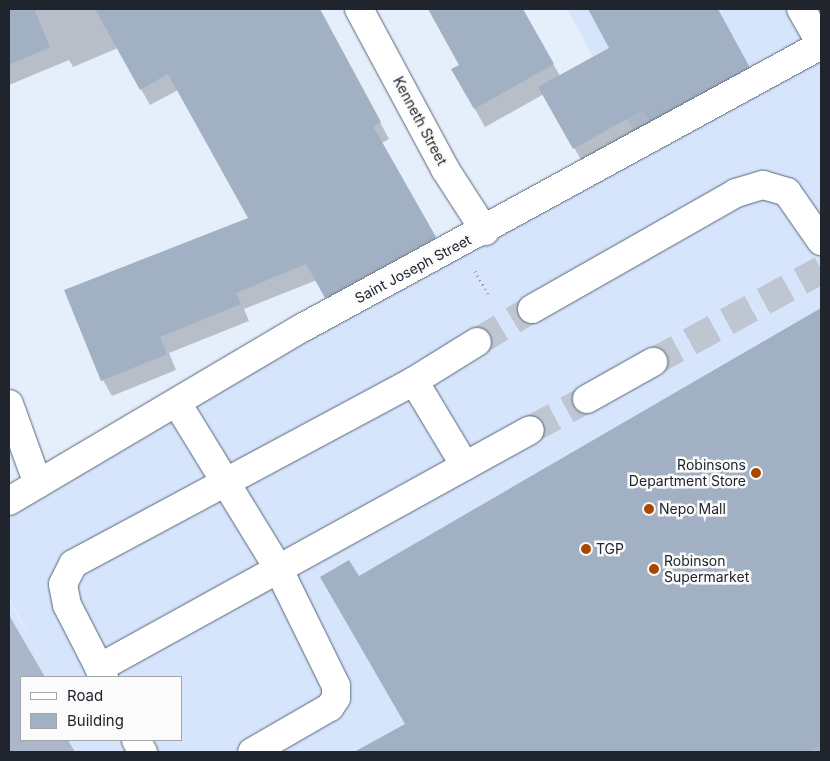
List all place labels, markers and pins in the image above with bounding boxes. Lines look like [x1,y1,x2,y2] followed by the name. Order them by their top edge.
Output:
[629,457,746,490] place label: Robinsons Department Store
[750,467,762,479] marker: Robinsons Department Store
[659,501,726,517] place label: Nepo Mall
[643,503,655,515] marker: Nepo Mall
[596,541,624,557] place label: TGP
[580,543,592,555] marker: TGP
[664,553,749,586] place label: Robinson Supermarket
[648,563,660,575] marker: Robinson Supermarket

